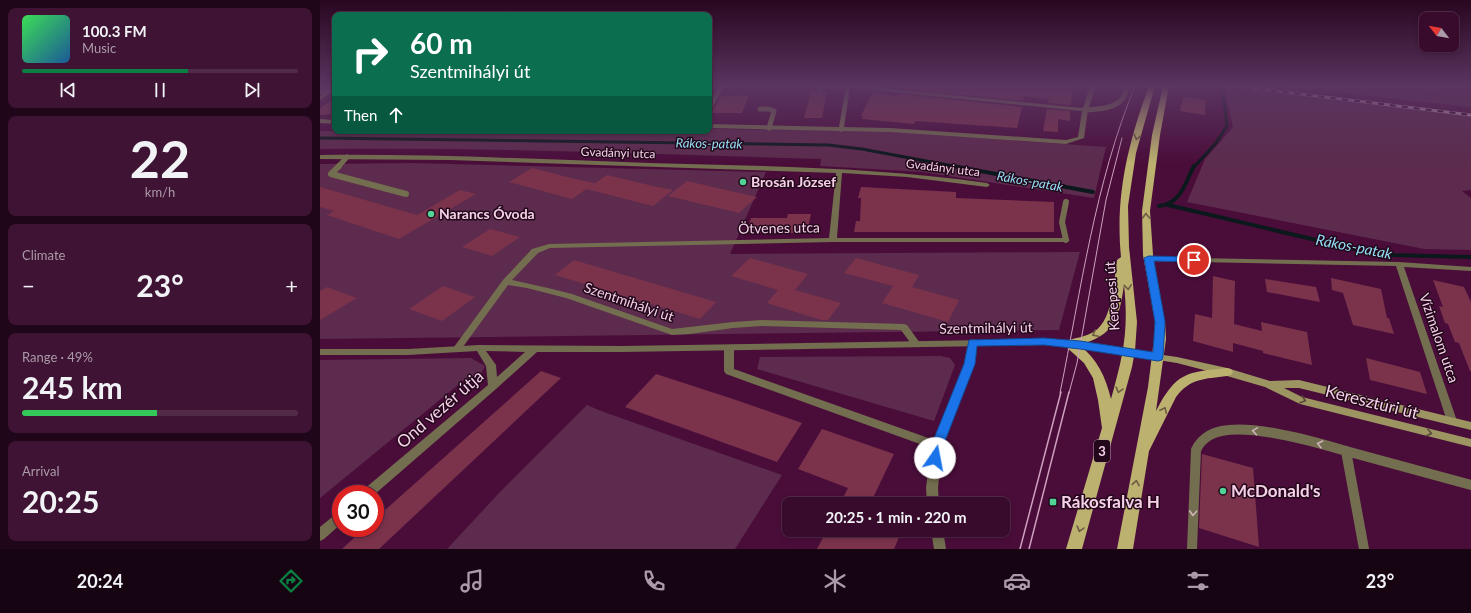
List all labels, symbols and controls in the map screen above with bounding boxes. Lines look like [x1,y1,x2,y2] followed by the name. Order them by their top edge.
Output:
[1419,12,1459,52] north arrow
[1419,12,1459,52] map controls
[82,22,147,40] text: 100.3 FM
[410,26,473,60] text: 60 m
[344,28,396,80] icon: right
[82,40,116,56] text: Music
[410,60,530,82] text: Szentmihályi út
[57,79,79,101] icon: previous
[149,79,171,101] icon: pause
[241,79,263,101] icon: next
[385,104,407,126] icon: ahead
[344,106,377,124] text: Then
[130,127,190,189] text: 22
[1133,133,1142,140] one-way arrow
[675,134,743,152] water label: Rákos-patak
[580,144,656,161] street label: Gvadányi utca
[905,156,981,179] street label: Gvadányi utca
[996,167,1065,195] water label: Rákos-patak
[751,173,836,190] place label: Brosán József
[738,177,748,187] marker: Brosán József
[145,184,175,200] text: km/h
[439,205,535,222] place label: Narancs Óvoda
[426,209,436,219] marker: Narancs Óvoda
[1142,213,1151,219] one-way arrow
[738,218,820,237] street label: Ötvenes utca
[1315,230,1395,262] water label: Rákos-patak
[1177,243,1211,277] pin
[22,247,65,263] text: Climate
[1183,249,1205,271] icon: arrive
[1101,261,1122,331] street label: Kerepesi út
[136,267,184,303] text: 23°
[22,272,35,299] text: −
[285,272,298,299] text: +
[582,278,676,325] street label: Szentmihályi út
[1124,284,1133,290] one-way arrow
[1416,291,1463,385] street label: Vízimalom utca
[939,318,1033,337] street label: Szentmihályi út
[1092,330,1100,337] one-way arrow
[22,349,93,365] text: Range · 49%
[392,365,488,452] street label: Ond vezér útja
[22,369,123,405] text: 245 km
[1323,380,1421,423] street label: Keresztúri út
[1115,387,1124,394] one-way arrow
[1299,395,1306,404] one-way arrow
[1159,406,1167,413] one-way arrow
[1252,427,1258,436] one-way arrow
[1426,428,1432,436] one-way arrow
[914,437,956,479] position arrow
[1094,440,1110,462] road number: 3
[1317,440,1324,449] one-way arrow
[22,463,59,479] text: Arrival
[1131,480,1140,486] one-way arrow
[1231,480,1320,501] place label: McDonald's
[22,483,99,519] text: 20:25
[332,485,384,537] speed limit sign: 30
[1218,486,1228,496] marker: McDonald's
[1061,491,1160,512] place label: Rákosfalva H
[1048,497,1058,507] marker: Rákosfalva H
[826,508,966,526] text: 20:25 · 1 min · 220 m
[1189,510,1198,516] one-way arrow
[1076,525,1085,532] one-way arrow
[277,567,305,595] icon: directions
[458,567,486,595] icon: music
[640,567,668,595] icon: phone
[821,567,849,595] icon: climate
[1003,567,1031,595] icon: car
[1184,567,1212,595] icon: filters
[77,570,123,592] text: 20:24
[1366,570,1394,592] text: 23°

